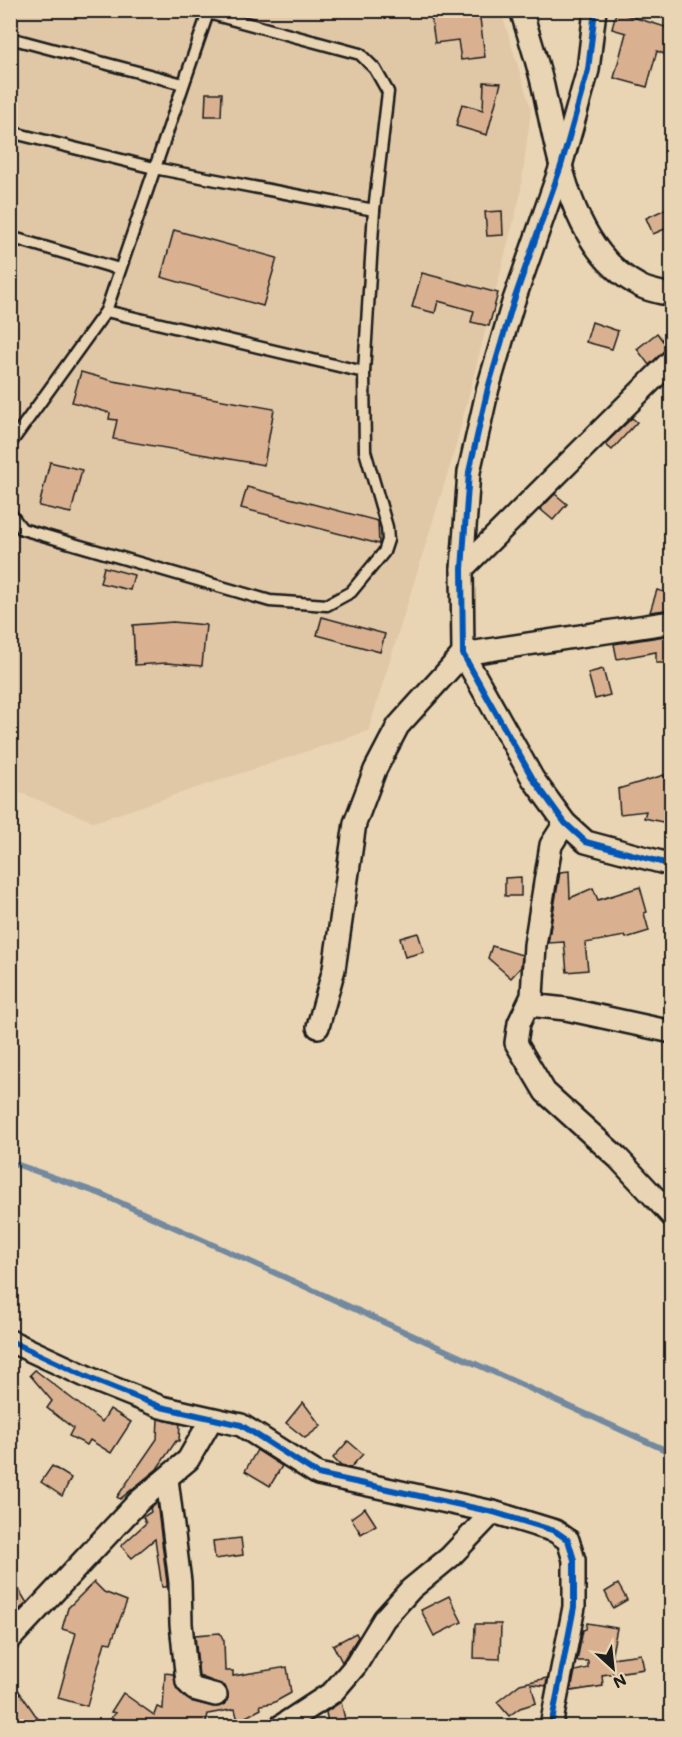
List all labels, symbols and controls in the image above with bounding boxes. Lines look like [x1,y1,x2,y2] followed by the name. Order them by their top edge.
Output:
[583,1638,643,1698] north arrow
[610,1670,630,1694] text: N

